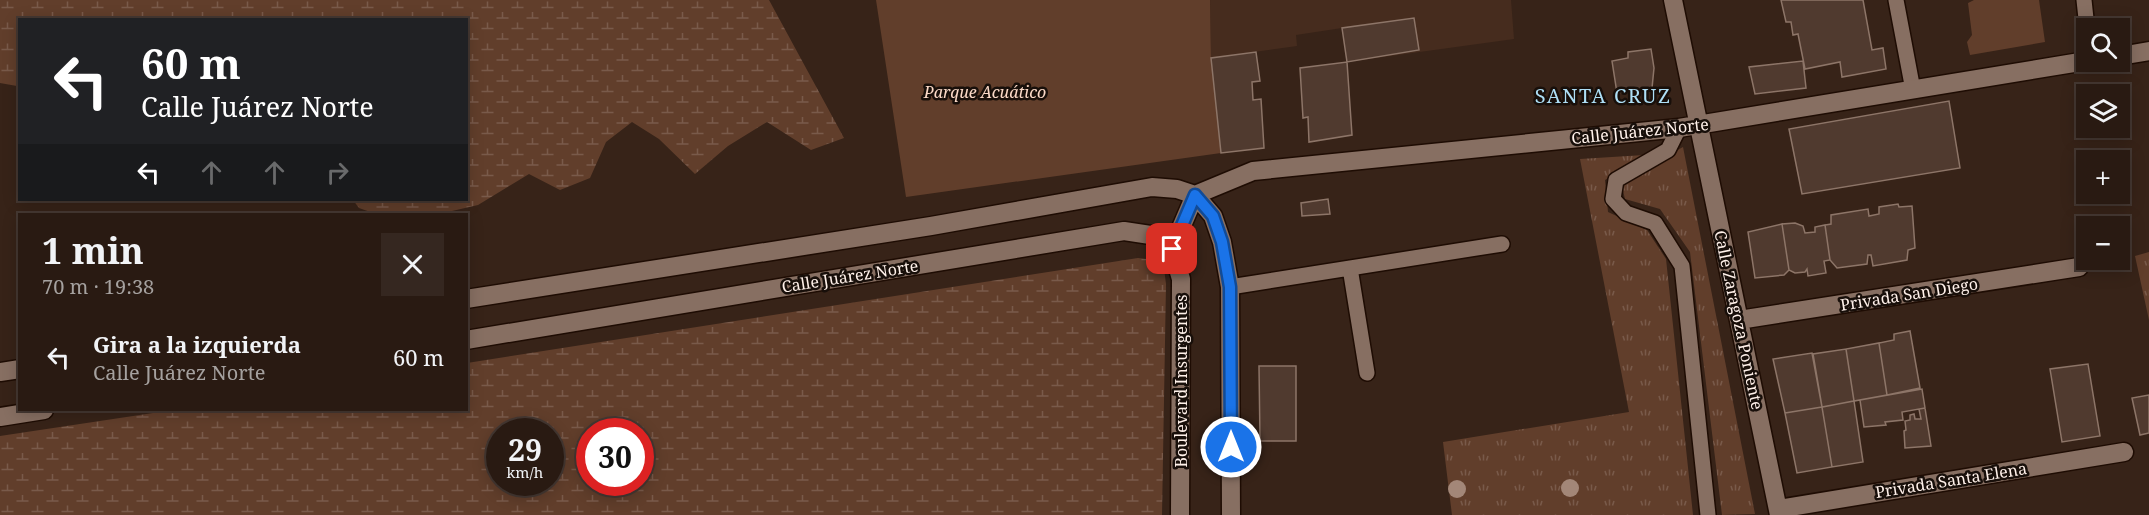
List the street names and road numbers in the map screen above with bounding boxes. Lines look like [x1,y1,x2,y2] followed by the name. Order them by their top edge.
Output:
[1570,113,1710,149] street label: Calle Juárez Norte
[1709,228,1769,412] street label: Calle Zaragoza Poniente
[780,254,920,298] street label: Calle Juárez Norte
[1839,272,1979,316] street label: Privada San Diego
[1170,294,1192,468] street label: Boulevard Insurgentes
[1874,457,2028,503] street label: Privada Santa Elena

